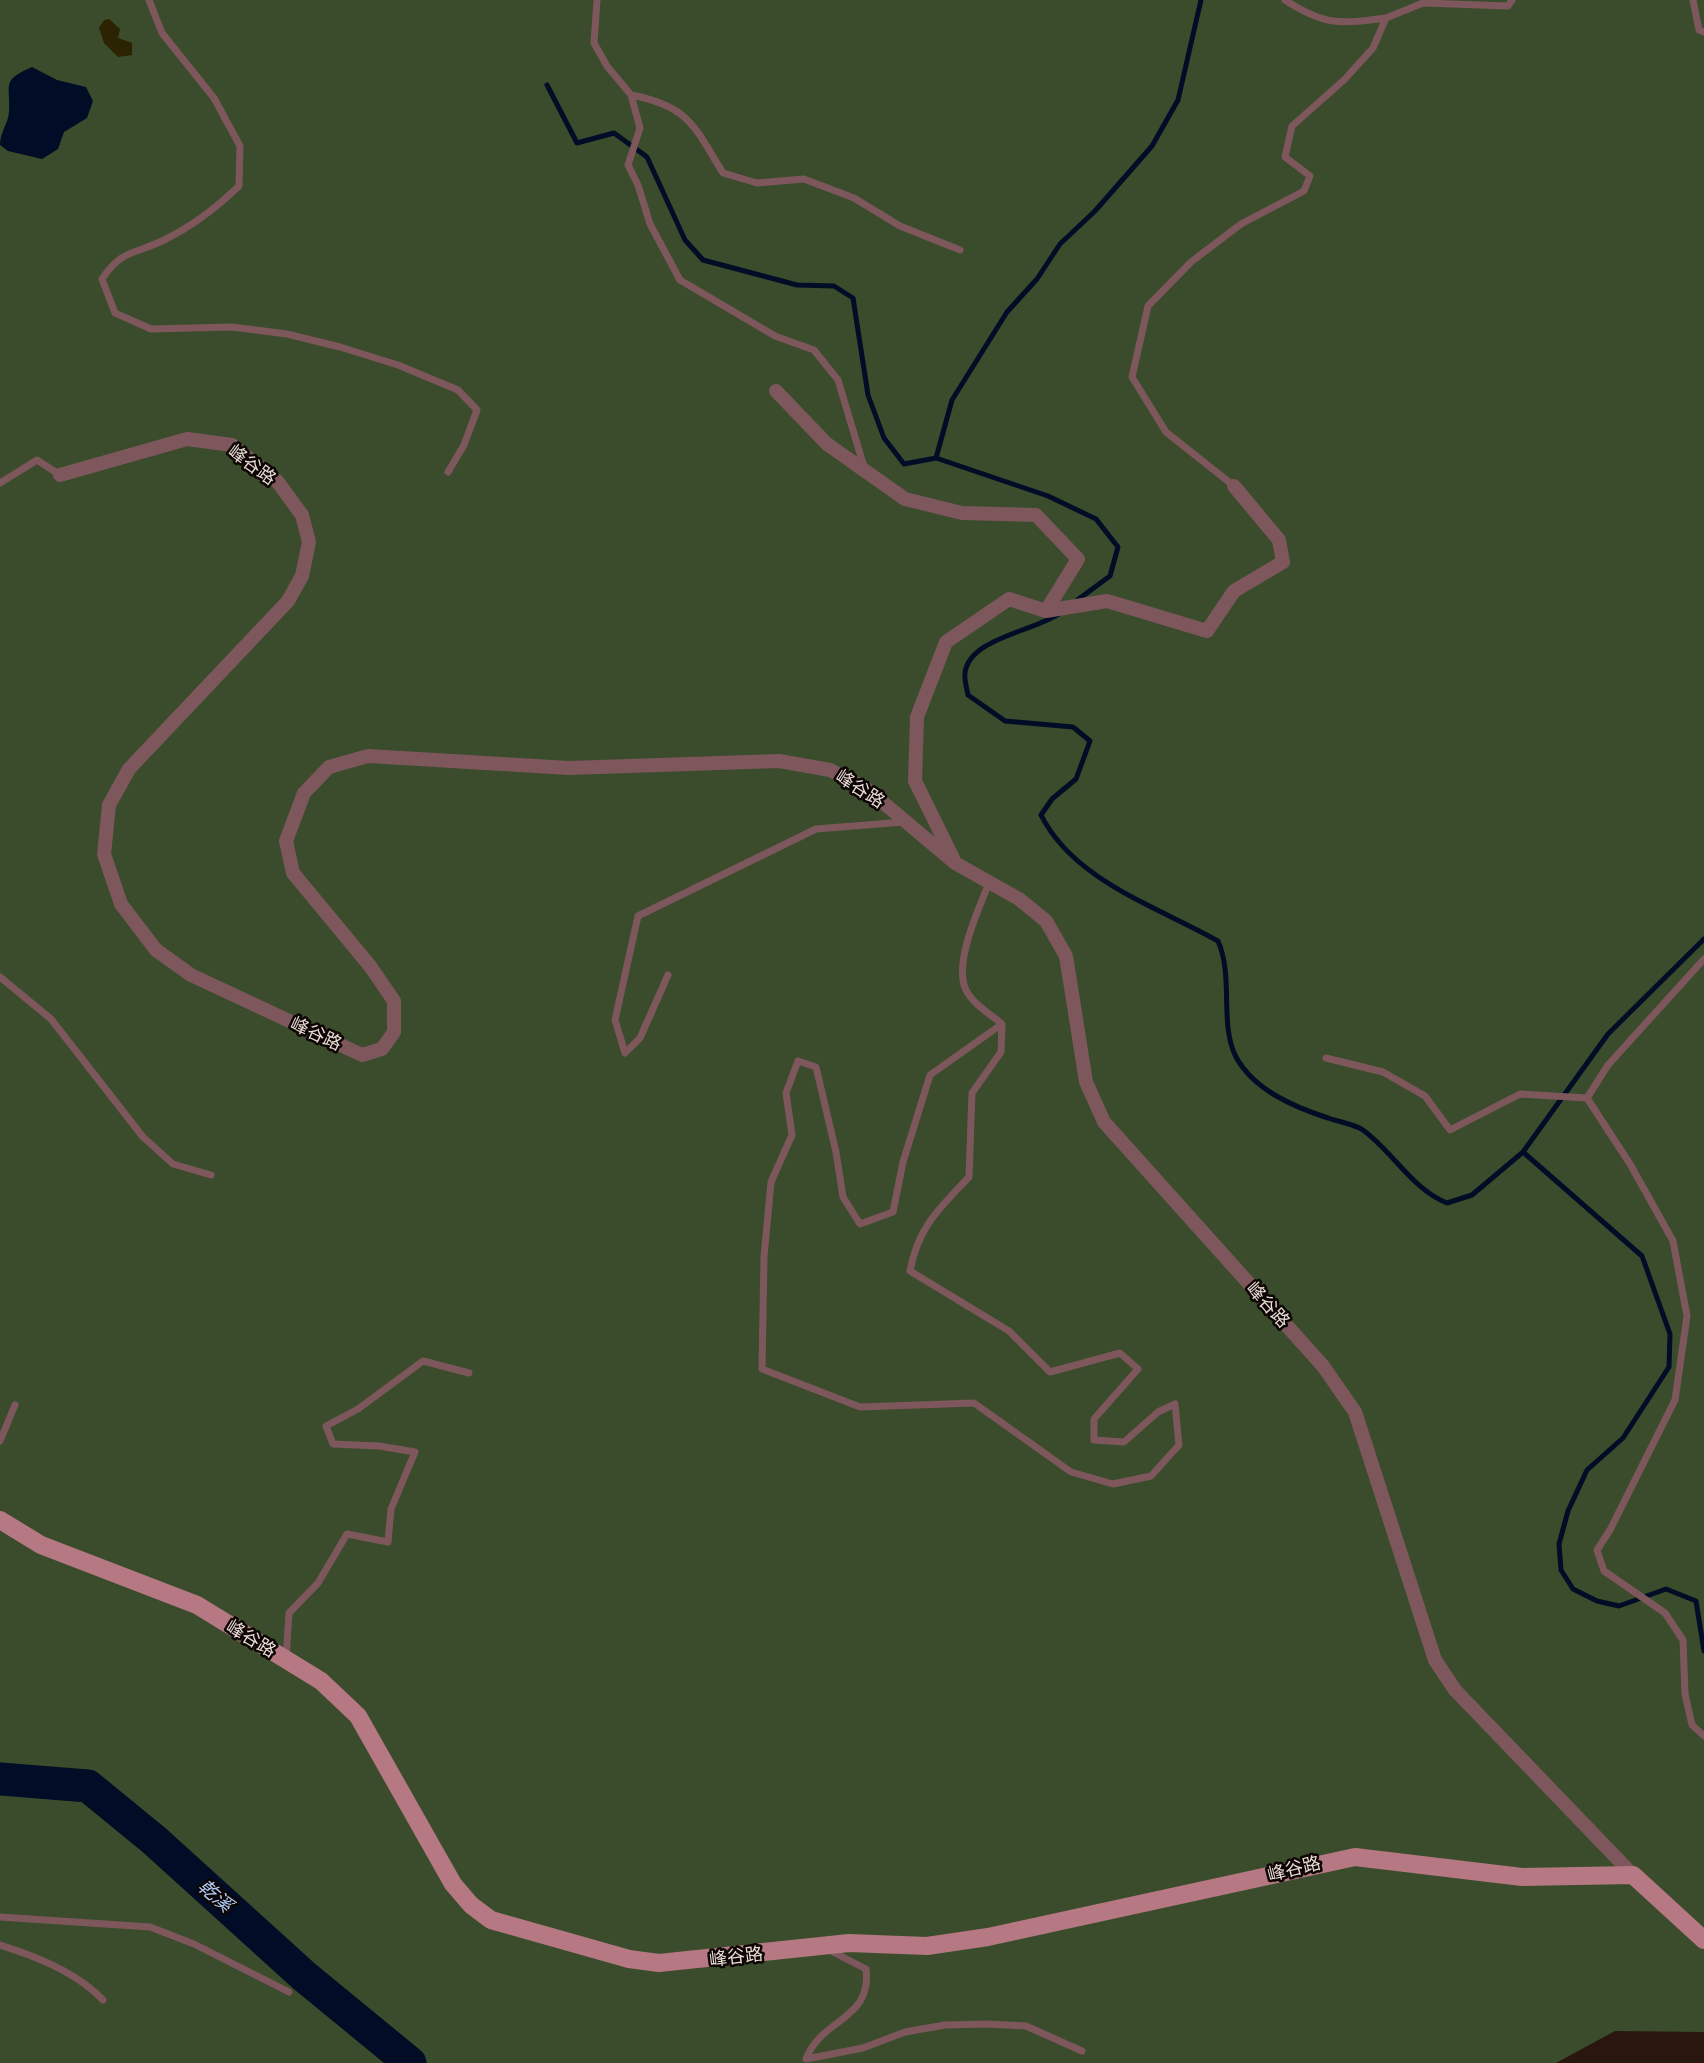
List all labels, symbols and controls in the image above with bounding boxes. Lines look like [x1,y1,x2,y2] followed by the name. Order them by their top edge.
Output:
[224,440,280,490] street label: 峰谷路
[831,765,889,813] street label: 峰谷路
[287,1013,345,1055] street label: 峰谷路
[1242,1278,1294,1332] street label: 峰谷路
[222,1616,280,1662] street label: 峰谷路
[1265,1852,1323,1886] street label: 峰谷路
[193,1875,237,1917] water label: 乾溪
[708,1943,764,1971] street label: 峰谷路

